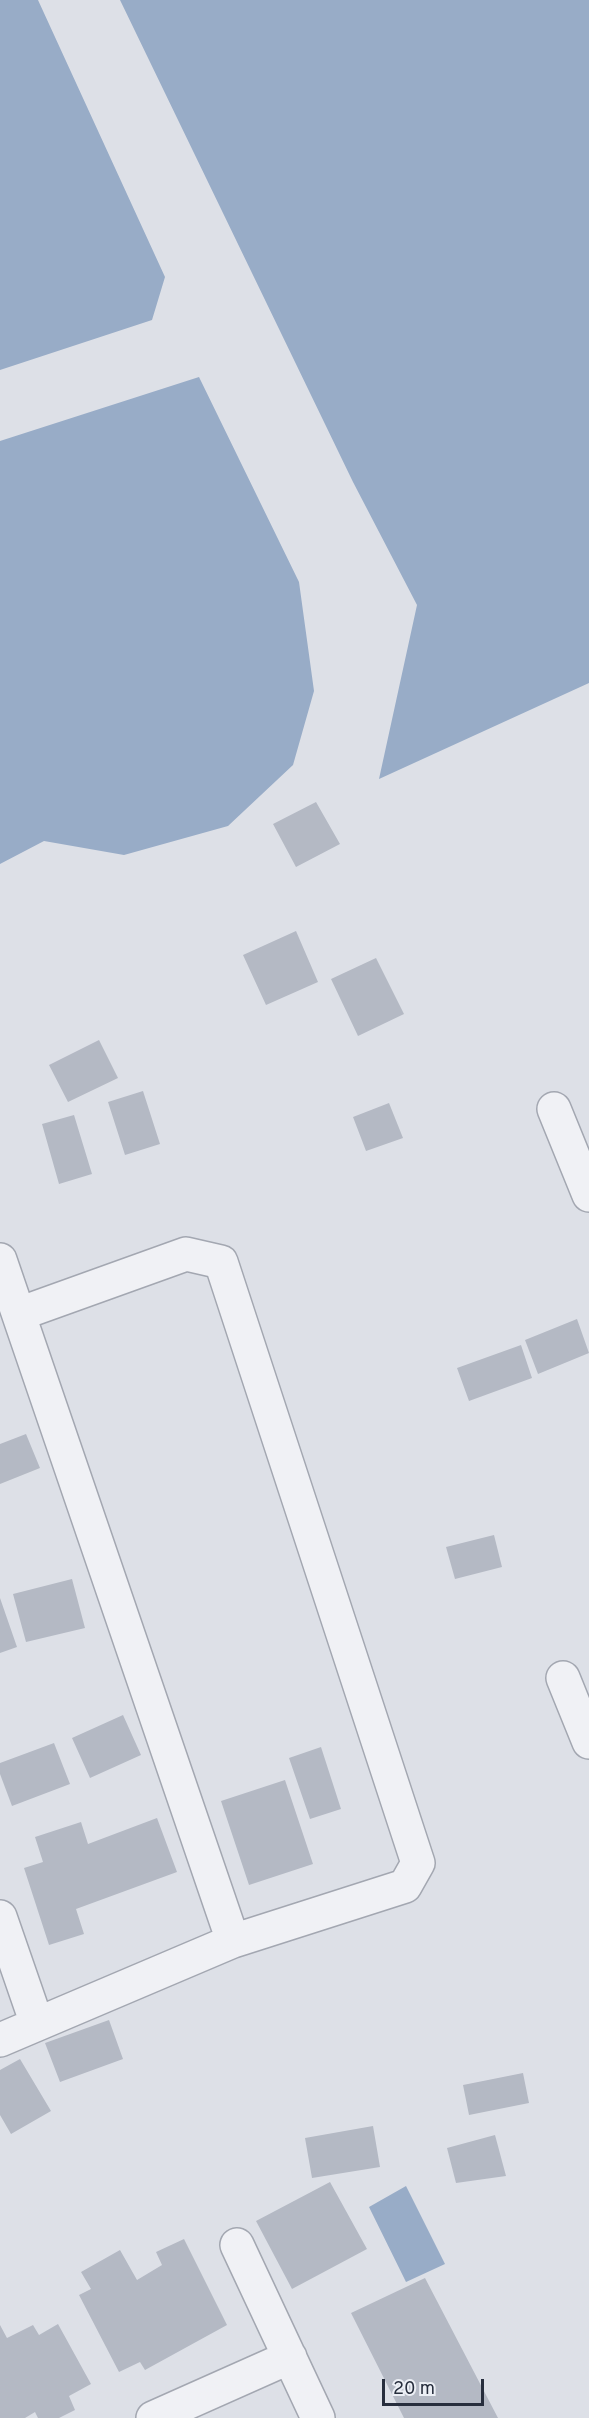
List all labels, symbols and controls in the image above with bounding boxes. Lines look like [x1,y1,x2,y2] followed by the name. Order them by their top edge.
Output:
[385,2367,487,2405] scale bar
[393,2378,435,2401] text: 20 m

